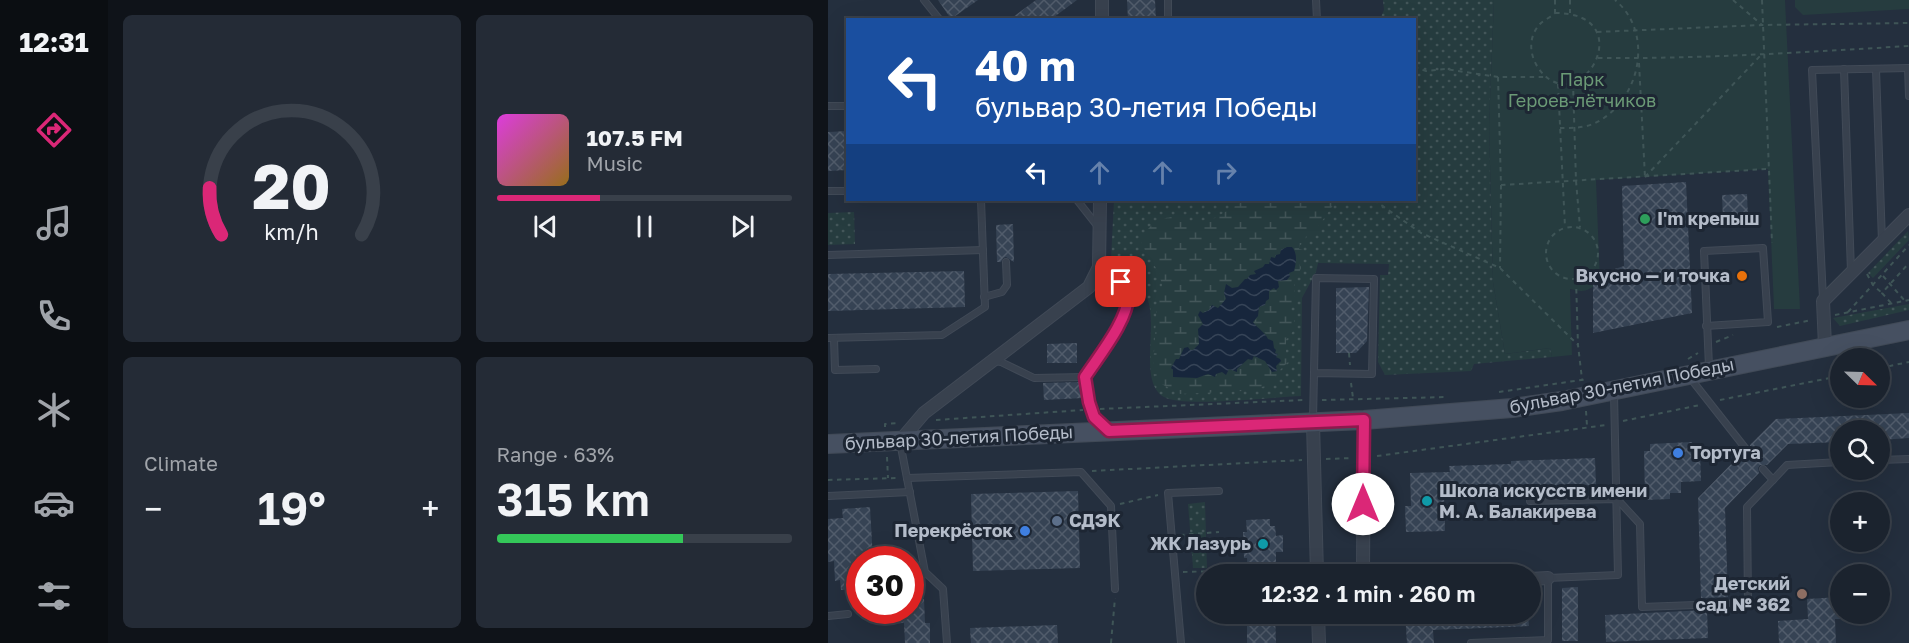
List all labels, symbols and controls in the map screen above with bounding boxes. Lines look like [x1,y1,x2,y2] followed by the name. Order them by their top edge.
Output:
[19,26,89,58] text: 12:31
[975,40,1076,90] text: 40 m
[876,42,954,120] icon: left
[1508,68,1656,111] park label: Парк Героев-лётчиков
[975,91,1318,123] text: бульвар 30-летия Победы
[33,109,75,151] icon: directions
[587,124,683,151] text: 107.5 FM
[252,149,331,224] text: 20
[587,151,643,175] text: Music
[1020,156,1053,189] icon: left
[1083,156,1116,189] icon: ahead
[1146,156,1179,189] icon: ahead
[1209,156,1242,189] icon: right
[33,202,75,244] icon: music
[1657,207,1759,229] place label: I'm крепыш
[529,210,562,243] icon: previous
[628,210,661,243] icon: pause
[726,210,759,243] icon: next
[1638,212,1652,226] marker: I'm крепыш
[264,220,319,246] text: km/h
[1095,256,1146,307] pin
[1575,264,1730,286] place label: Вкусно — и точка
[1104,265,1137,298] icon: arrive
[1735,269,1749,283] marker: Вкусно — и точка
[33,295,75,337] icon: phone
[1830,348,1890,408] north arrow
[1830,348,1890,624] map controls
[1508,352,1736,418] street label: бульвар 30-летия Победы
[33,389,75,431] icon: climate
[844,420,1074,454] street label: бульвар 30-летия Победы
[1830,420,1890,480] button: search
[1690,441,1761,463] place label: Тортуга
[497,442,614,466] text: Range · 63%
[1671,446,1685,460] marker: Тортуга
[144,451,218,475] text: Climate
[497,472,650,526] text: 315 km
[1331,472,1395,536] position arrow
[1439,479,1647,522] place label: Школа искусств имени М. А. Балакирева
[258,481,326,535] text: 19°
[33,482,75,524] icon: car
[144,489,162,528] text: −
[421,489,440,528] text: +
[1830,492,1890,552] button: +
[1420,494,1434,508] marker: Школа искусств имени М. А. Балакирева
[1069,509,1121,531] place label: СДЭК
[1050,514,1064,528] marker: СДЭК
[894,519,1014,541] place label: Перекрёсток
[1018,524,1032,538] marker: Перекрёсток
[1150,532,1251,554] place label: ЖК Лазурь
[1256,537,1270,551] marker: ЖК Лазурь
[846,546,924,624] speed limit sign: 30
[1830,564,1890,624] button: −
[1696,572,1790,615] place label: Детский сад № 362
[33,575,75,617] icon: filters
[1261,580,1476,607] text: 12:32 · 1 min · 260 m
[1795,587,1809,601] marker: Детский сад № 362

